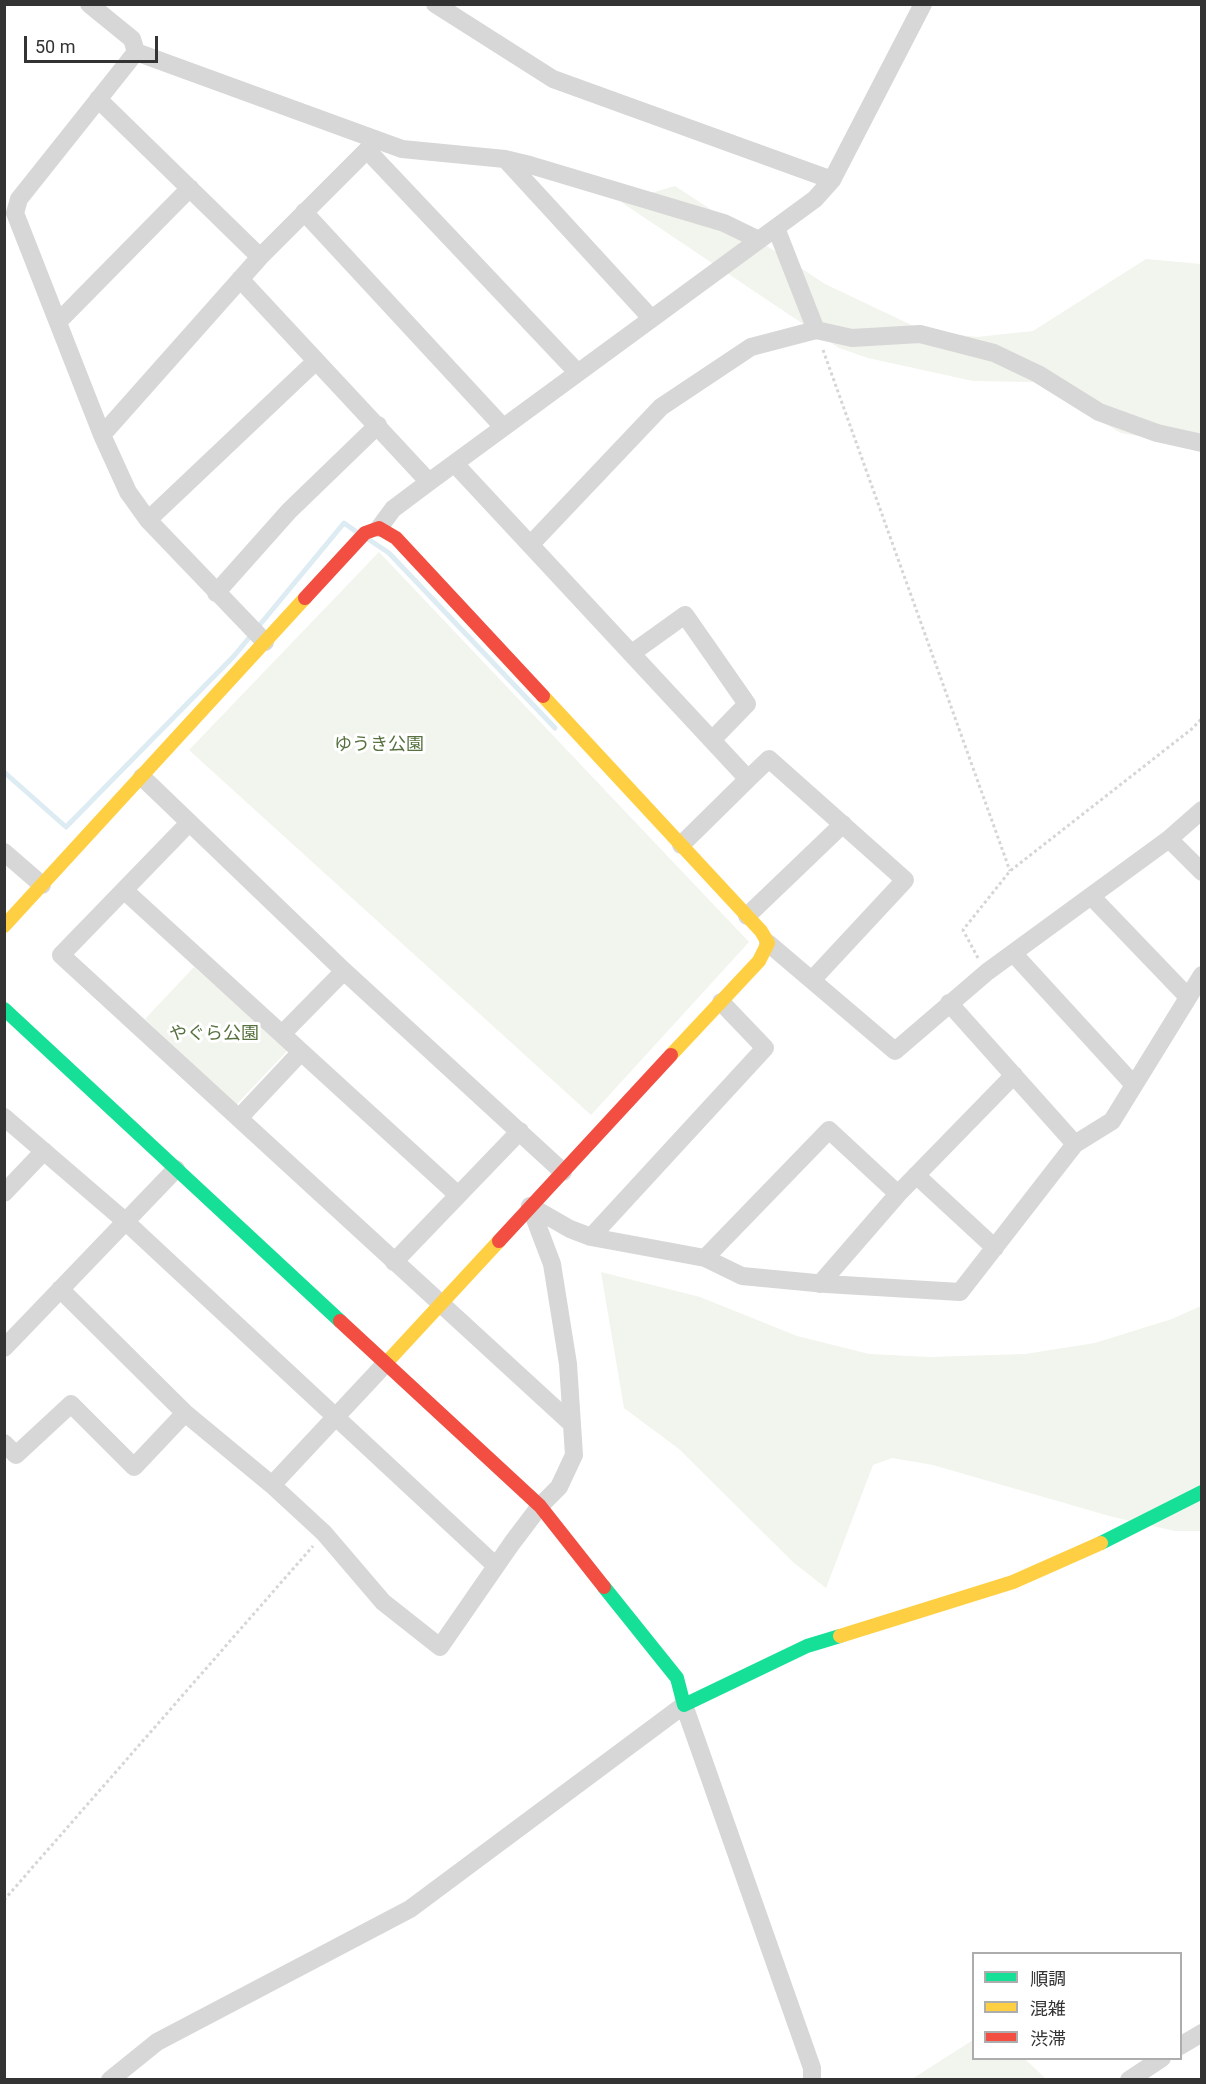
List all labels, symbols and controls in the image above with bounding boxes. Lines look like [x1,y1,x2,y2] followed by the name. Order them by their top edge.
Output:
[27,24,160,62] scale bar
[35,36,75,57] text: 50 m
[334,734,424,756] park label: ゆうき公園
[169,1023,259,1045] park label: やぐら公園
[972,1952,1182,2060] legend
[1030,1968,1066,1989] text: 順調
[1030,1998,1066,2019] text: 混雑
[1030,2028,1066,2049] text: 渋滞

